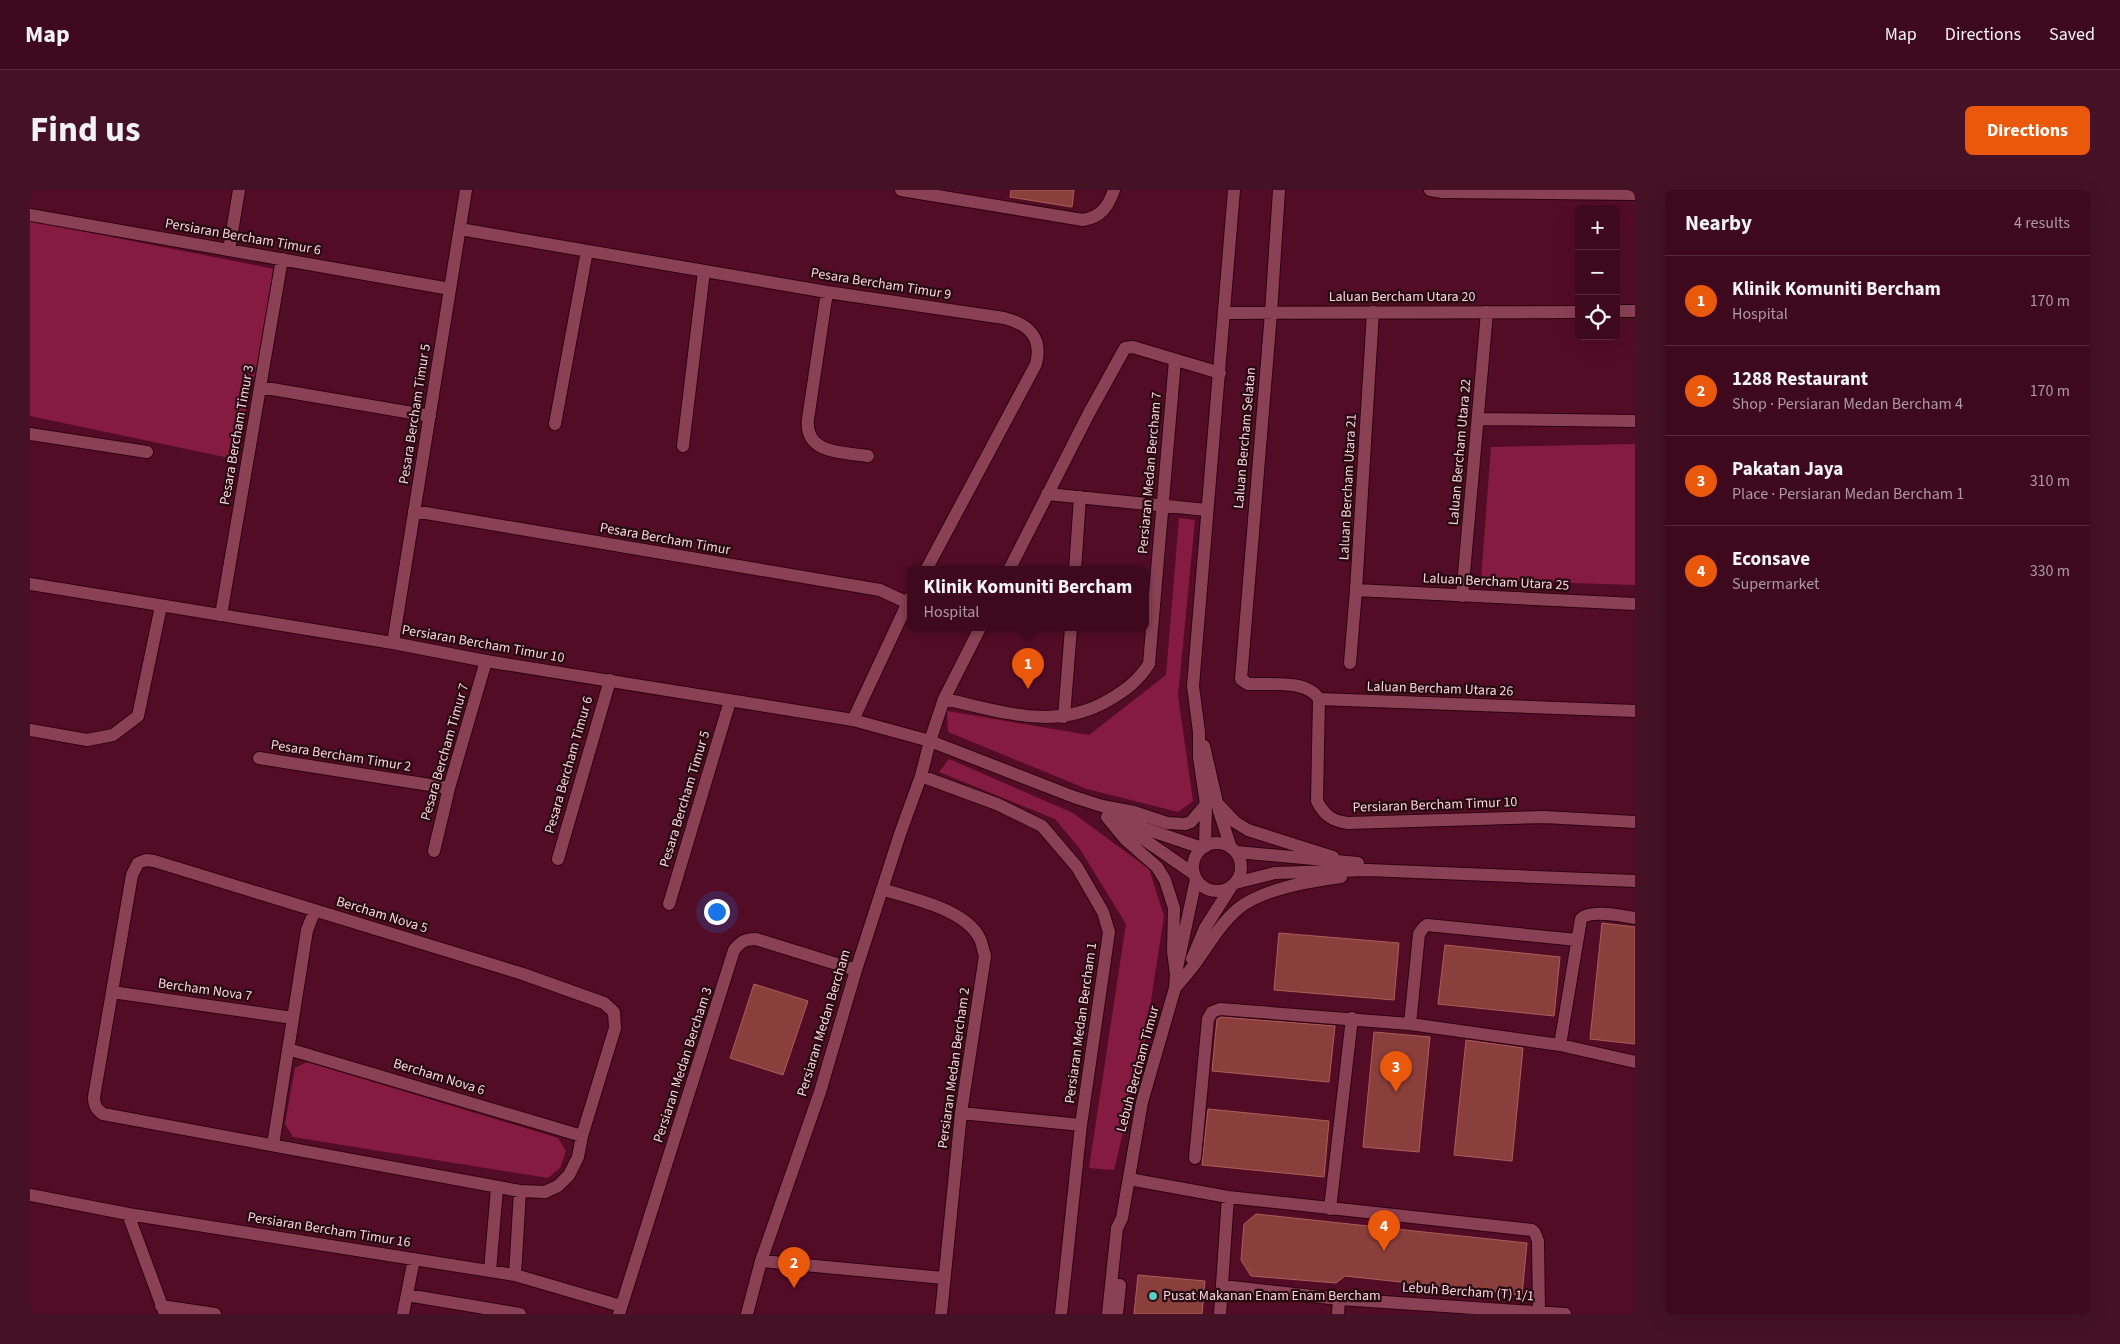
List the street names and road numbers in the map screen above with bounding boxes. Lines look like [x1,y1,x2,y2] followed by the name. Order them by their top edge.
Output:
[164,213,323,261] street label: Persiaran Bercham Timur 6
[809,263,953,305] street label: Pesara Bercham Timur 9
[1329,287,1475,307] street label: Laluan Bercham Utara 20
[394,342,436,486] street label: Pesara Bercham Timur 5
[215,363,259,507] street label: Pesara Bercham Timur 3
[1229,366,1261,510] street label: Laluan Bercham Selatan
[1444,378,1476,526] street label: Laluan Bercham Utara 22
[1133,391,1167,555] street label: Persiaran Medan Bercham 7
[1334,413,1362,561] street label: Laluan Bercham Utara 21
[598,518,732,560] street label: Pesara Bercham Timur
[1422,568,1570,596] street label: Laluan Bercham Utara 25
[400,620,566,668] street label: Persiaran Bercham Timur 10
[1366,676,1514,702] street label: Laluan Bercham Utara 26
[416,681,474,823] street label: Pesara Bercham Timur 7
[540,694,598,836] street label: Pesara Bercham Timur 6
[655,728,715,870] street label: Pesara Bercham Timur 5
[269,735,413,777] street label: Pesara Bercham Timur 2
[1352,792,1518,818] street label: Persiaran Bercham Timur 10
[334,892,430,938] street label: Bercham Nova 5
[1060,941,1102,1105] street label: Persiaran Medan Bercham 1
[792,947,856,1099] street label: Persiaran Medan Bercham
[157,973,253,1007] street label: Bercham Nova 7
[648,985,718,1145] street label: Persiaran Medan Bercham 3
[933,986,975,1150] street label: Persiaran Medan Bercham 2
[1112,1004,1164,1134] street label: Lebuh Bercham Timur
[391,1054,487,1100] street label: Bercham Nova 6
[246,1207,412,1253] street label: Persiaran Bercham Timur 16
[1401,1277,1535,1307] street label: Lebuh Bercham (T) 1/1

